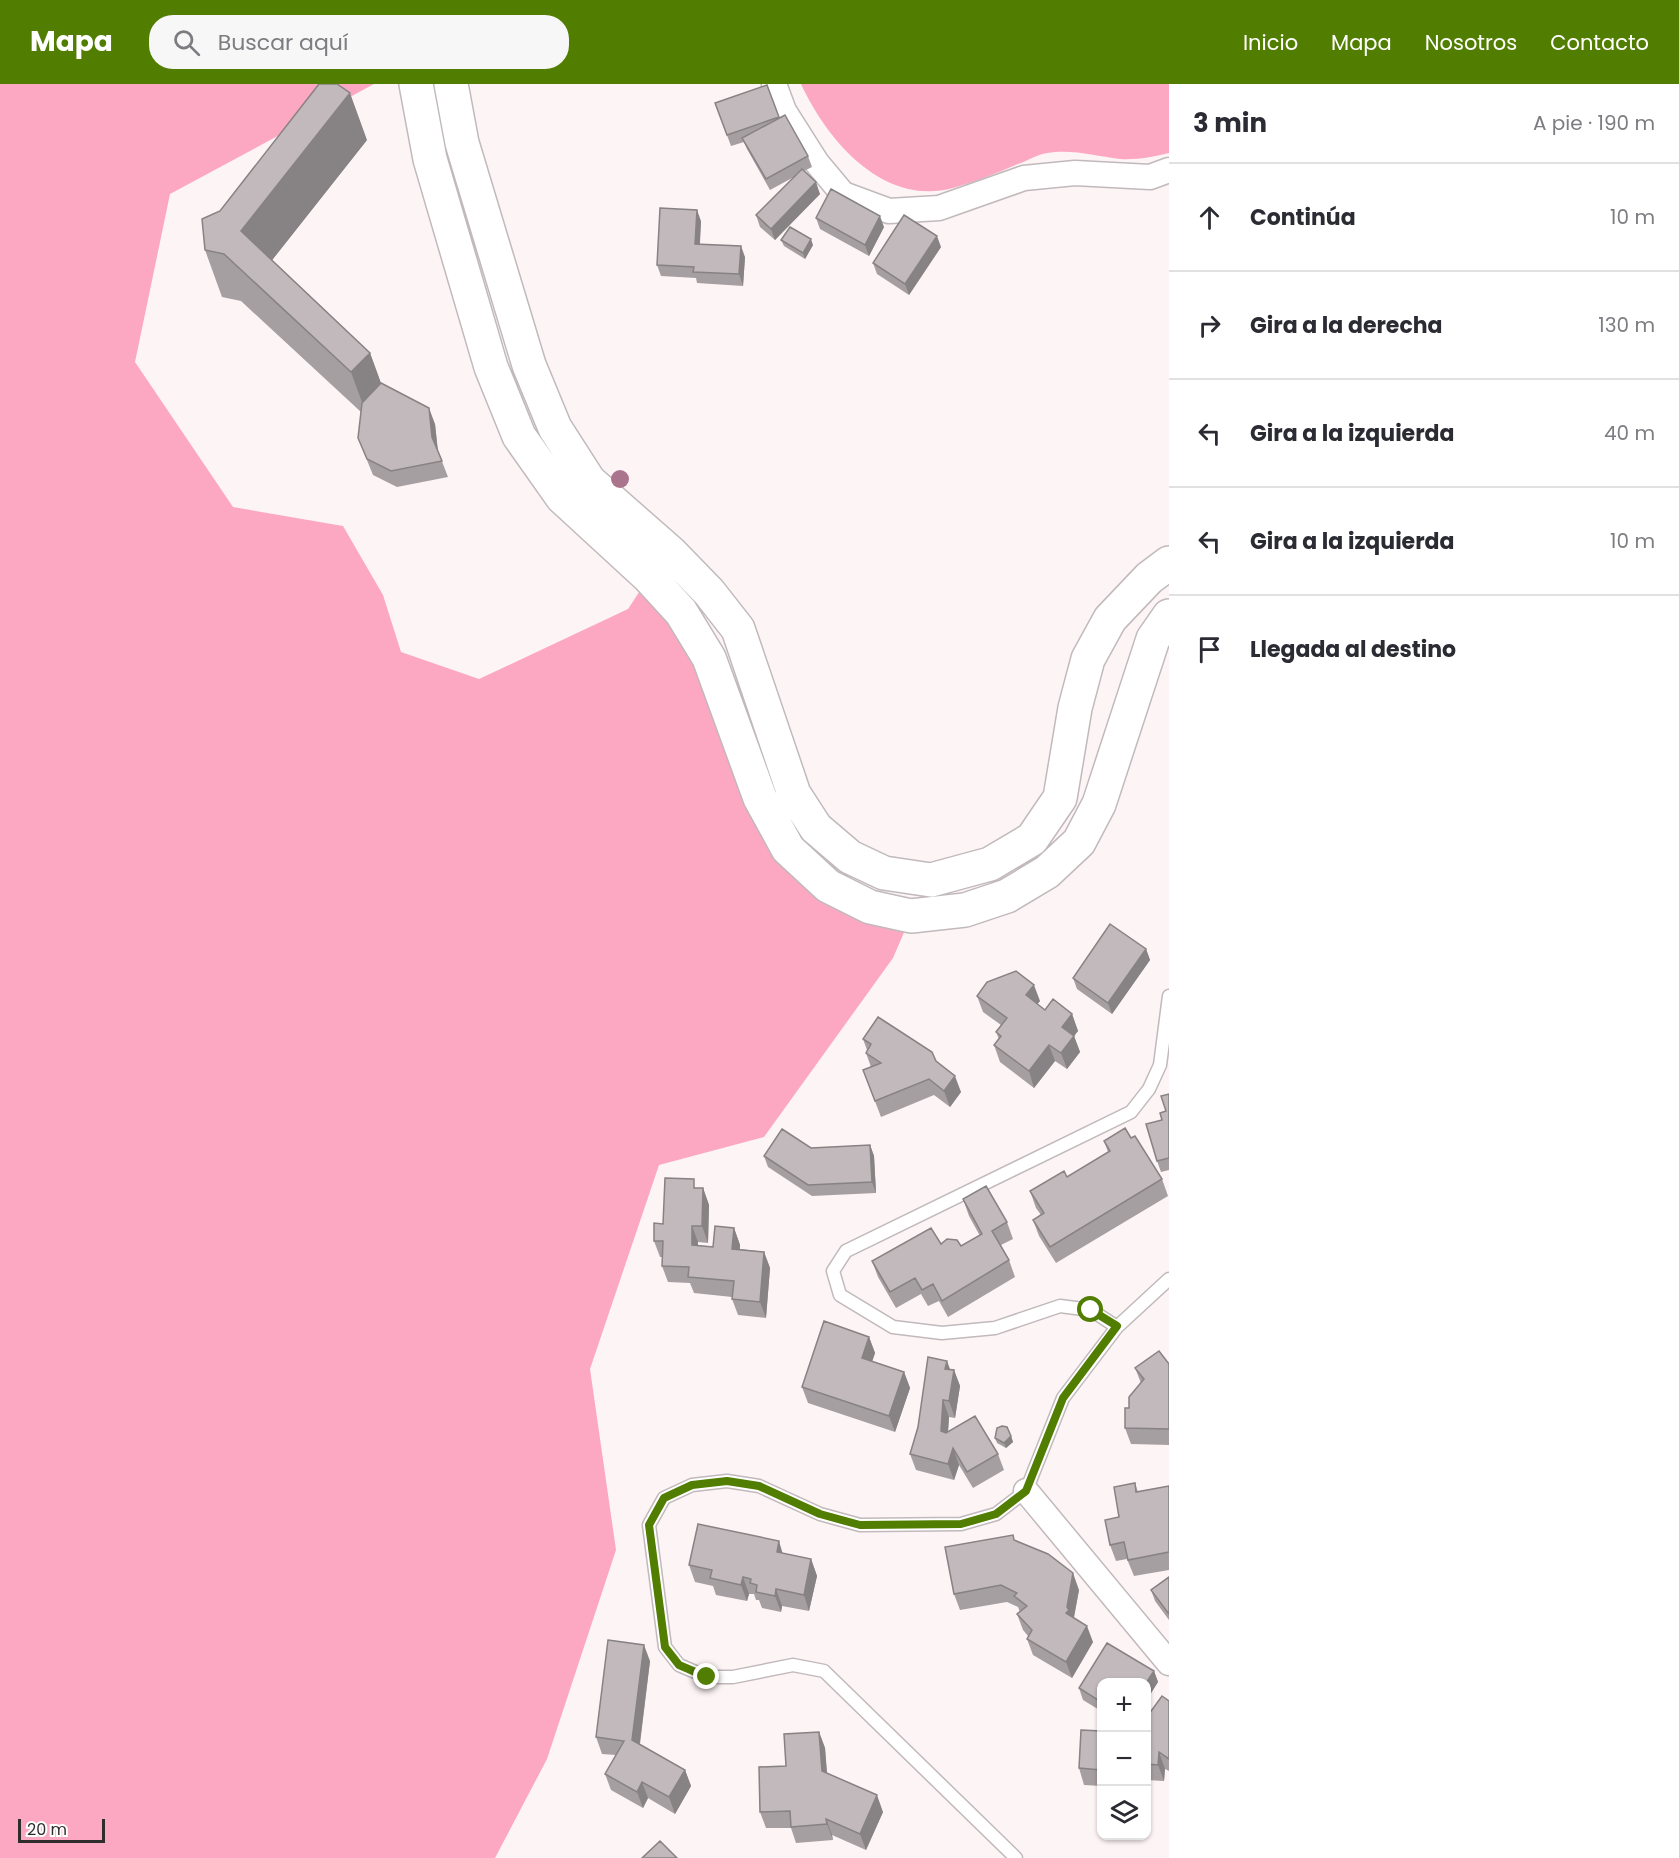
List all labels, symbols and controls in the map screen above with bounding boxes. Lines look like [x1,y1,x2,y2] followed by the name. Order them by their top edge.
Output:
[149,15,569,69] search box
[30,22,113,61] text: Mapa
[170,26,203,59] icon: search
[218,27,348,58] text: Buscar aquí
[1243,28,1298,57] text: Inicio
[1331,28,1392,57] text: Mapa
[1425,28,1517,57] text: Nosotros
[1550,28,1649,57] text: Contacto
[1193,105,1267,141] text: 3 min
[1533,109,1655,137] text: A pie · 190 m
[1193,201,1226,234] icon: ahead
[1250,202,1356,233] text: Continúa
[1610,203,1655,231] text: 10 m
[1193,309,1226,342] icon: right
[1250,310,1443,341] text: Gira a la derecha
[1598,311,1655,339] text: 130 m
[1193,417,1226,450] icon: left
[1250,418,1454,449] text: Gira a la izquierda
[1604,419,1655,447] text: 40 m
[1193,525,1226,558] icon: left
[1250,526,1454,557] text: Gira a la izquierda
[1610,527,1655,555] text: 10 m
[1193,633,1226,666] icon: arrive
[1250,634,1456,665] text: Llegada al destino
[1077,1296,1103,1322] route start
[693,1663,719,1689] route end
[1097,1678,1151,1840] map controls
[1097,1678,1151,1732] button: +
[1097,1732,1151,1786] button: −
[1097,1786,1151,1840] button: layers
[18,1816,105,1844] scale bar
[27,1818,67,1841] text: 20 m

